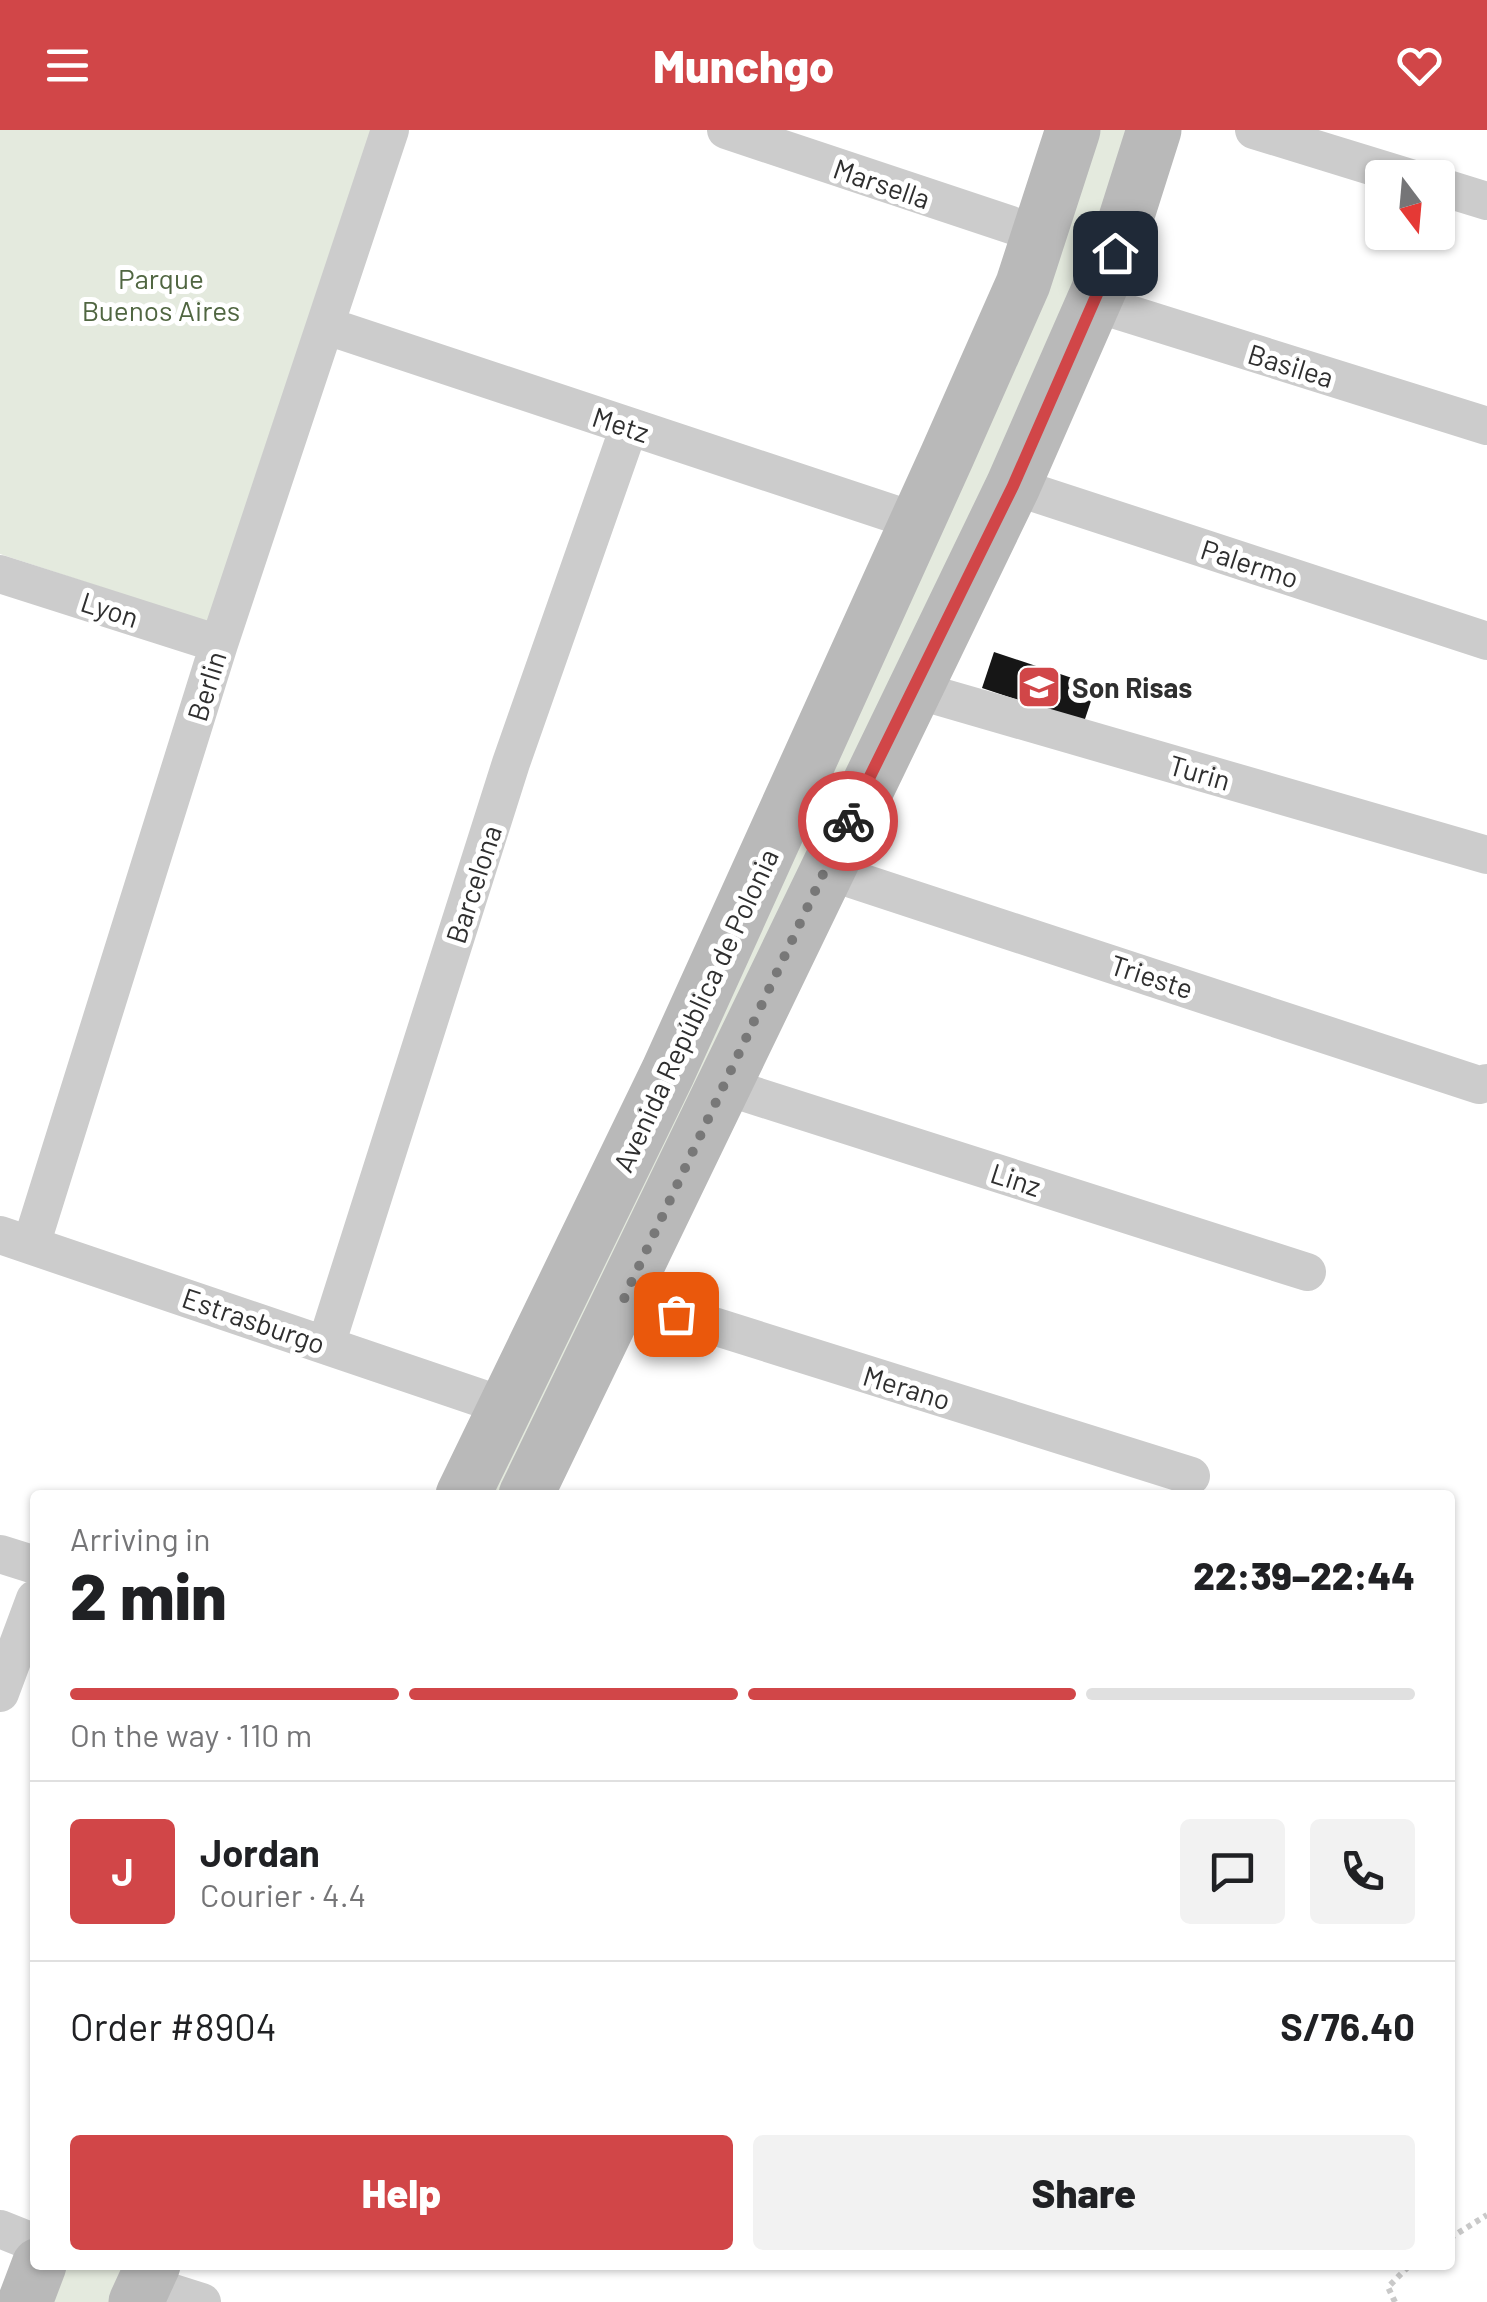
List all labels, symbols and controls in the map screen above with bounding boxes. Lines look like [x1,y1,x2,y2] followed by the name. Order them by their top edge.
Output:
[40,38,95,93] icon: menu
[653,38,834,92] text: Munchgo
[1392,38,1447,93] icon: heart
[829,151,935,215] street label: Marsella
[1365,160,1455,250] north arrow
[1365,160,1455,250] map controls
[1073,211,1158,296] pin
[1088,226,1143,281] icon: home
[82,261,240,327] park label: Parque Buenos Aires
[1244,336,1338,394] street label: Basilea
[588,399,654,449] street label: Metz
[1197,531,1303,595] street label: Palermo
[77,584,143,634] street label: Lyon
[179,647,233,725] street label: Berlin
[1016,664,1062,710] school or university icon: Son Risas
[1072,670,1192,704] place label: Son Risas
[1165,747,1235,797] street label: Turin
[798,771,898,871] courier
[821,794,876,849] icon: bike
[438,821,508,947] street label: Barcelona
[605,843,785,1177] street label: Avenida República de Polonia
[1107,947,1197,1005] street label: Trieste
[987,1155,1045,1203] street label: Linz
[634,1272,719,1357] pin
[178,1280,330,1360] street label: Estrasburgo
[649,1287,704,1342] icon: bag
[859,1358,955,1416] street label: Merano
[70,1519,210,1557] text: Arriving in
[1193,1552,1415,1598] text: 22:39–22:44
[70,1555,227,1633] text: 2 min
[70,1715,312,1753] text: On the way · 110 m
[1180,1819,1285,1924] button: chat
[1310,1819,1415,1924] button: phone
[200,1829,320,1875] text: Jordan
[111,1848,134,1894] text: J
[200,1875,366,1913] text: Courier · 4.4
[70,2003,277,2049] text: Order #8904
[1280,2003,1415,2049] text: S/76.40
[70,2135,733,2250] button: Help
[753,2135,1415,2250] button: Share

